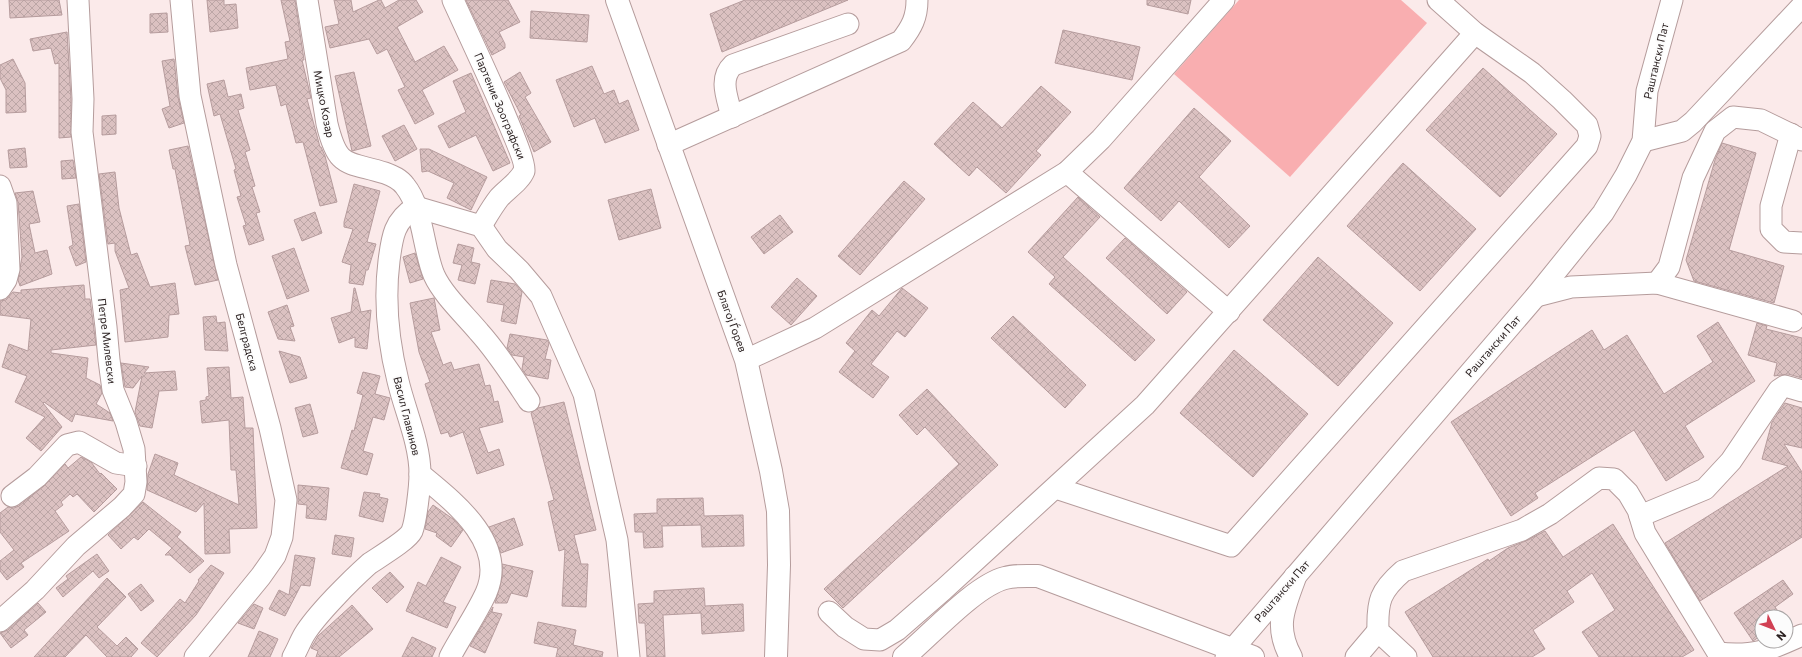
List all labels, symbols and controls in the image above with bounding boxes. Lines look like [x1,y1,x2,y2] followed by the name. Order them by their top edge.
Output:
[1640,22,1671,100] street label: Раштански Пат
[472,51,529,161] street label: Партение Зоографски
[312,69,337,139] street label: Мицко Козар
[715,288,751,354] street label: Благој Ѓорев
[96,297,119,384] street label: Петре Милевски
[234,311,261,372] street label: Белградска
[1462,312,1523,379] street label: Раштански Пат
[391,375,424,457] street label: Васил Главинов
[1251,557,1312,624] street label: Раштански Пат
[1754,609,1794,649] north arrow
[1774,629,1789,644] text: N

